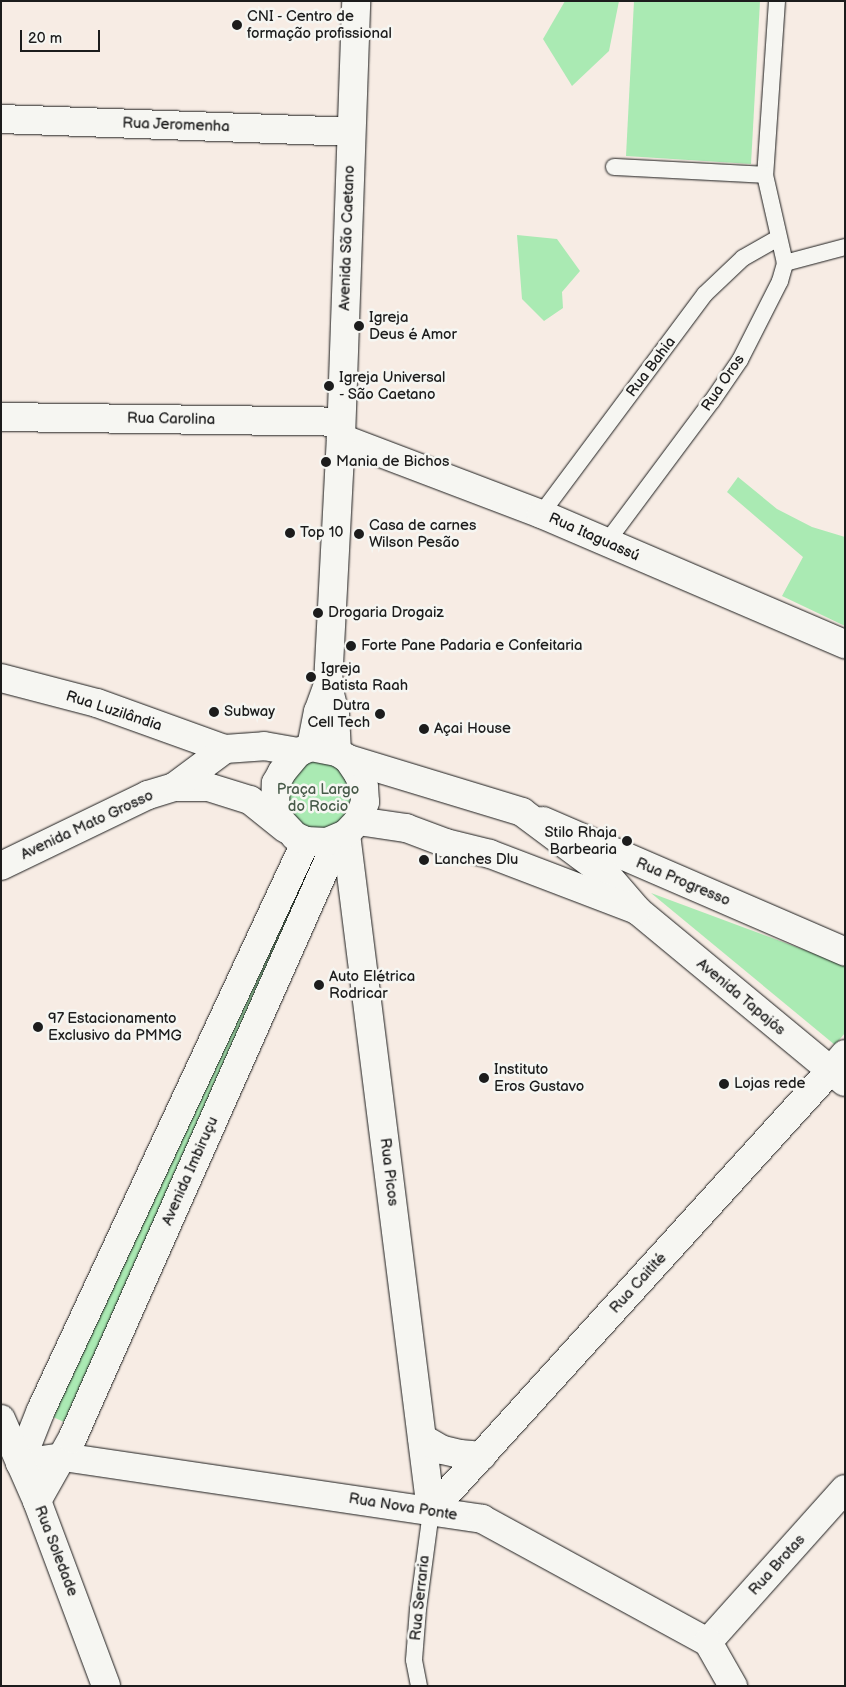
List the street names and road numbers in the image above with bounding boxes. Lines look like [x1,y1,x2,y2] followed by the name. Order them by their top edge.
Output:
[122,114,230,136] street label: Rua Jeromenha
[335,165,359,311] street label: Avenida São Caetano
[623,333,679,401] street label: Rua Bahia
[698,351,748,415] street label: Rua Oros
[127,409,215,429] street label: Rua Carolina
[546,509,642,565] street label: Rua Itaguassú
[64,687,164,735] street label: Rua Luzilândia
[18,786,156,864] street label: Avenida Mato Grosso
[633,854,733,910] street label: Rua Progresso
[693,955,789,1039] street label: Avenida Tapajós
[158,1114,222,1228] street label: Avenida Imbiruçu
[376,1137,402,1207] street label: Rua Picos
[606,1249,670,1317] street label: Rua Caitité
[347,1490,459,1524] street label: Rua Nova Ponte
[30,1503,82,1599] street label: Rua Soledade
[745,1531,809,1599] street label: Rua Brotas
[407,1554,433,1642] street label: Rua Serraria

